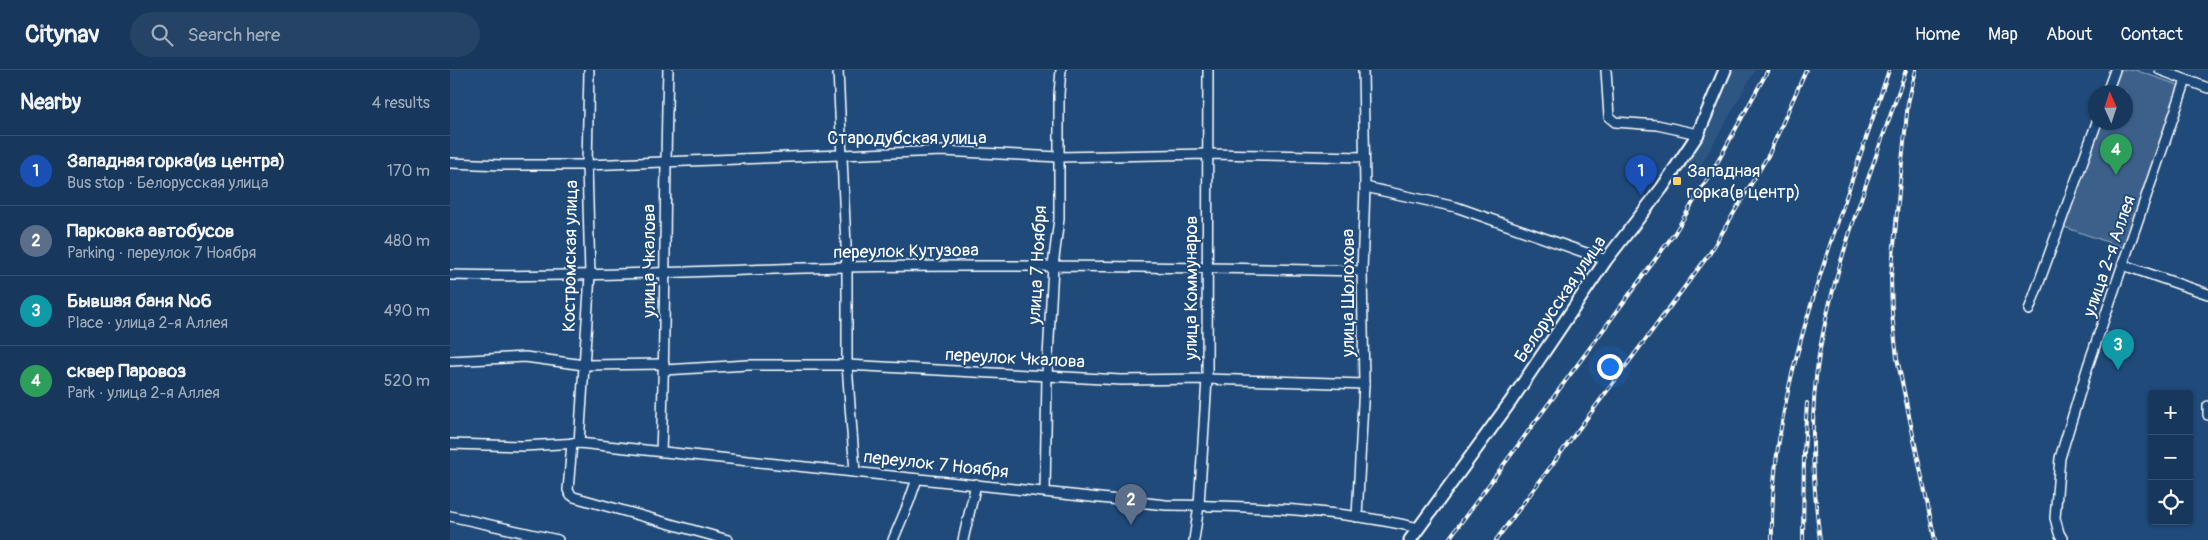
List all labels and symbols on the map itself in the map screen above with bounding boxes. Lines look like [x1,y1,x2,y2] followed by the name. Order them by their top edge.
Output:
[2088,85,2133,130] north arrow
[827,127,987,150] street label: Стародубская улица
[2100,134,2132,175] pin: 4
[1625,155,1657,196] pin: 1
[1687,160,1800,204] place label: Западная горка(в центр)
[1671,175,1683,187] marker: Западная горка(в центр)
[558,180,583,332] street label: Костромская улица
[2078,192,2141,321] street label: улица 2-я Аллея
[638,204,661,319] street label: улица Чкалова
[1023,205,1052,326] street label: улица 7 Ноября
[1180,216,1203,361] street label: улица Коммунаров
[1337,229,1360,358] street label: улица Шолохова
[1509,231,1611,367] street label: Белорусская улица
[833,239,979,264] street label: переулок Кутузова
[2102,329,2134,370] pin: 3
[944,343,1086,374] street label: переулок Чкалова
[1597,354,1623,380] your location
[862,445,1010,484] street label: переулок 7 Ноября
[1115,484,1147,525] pin: 2

